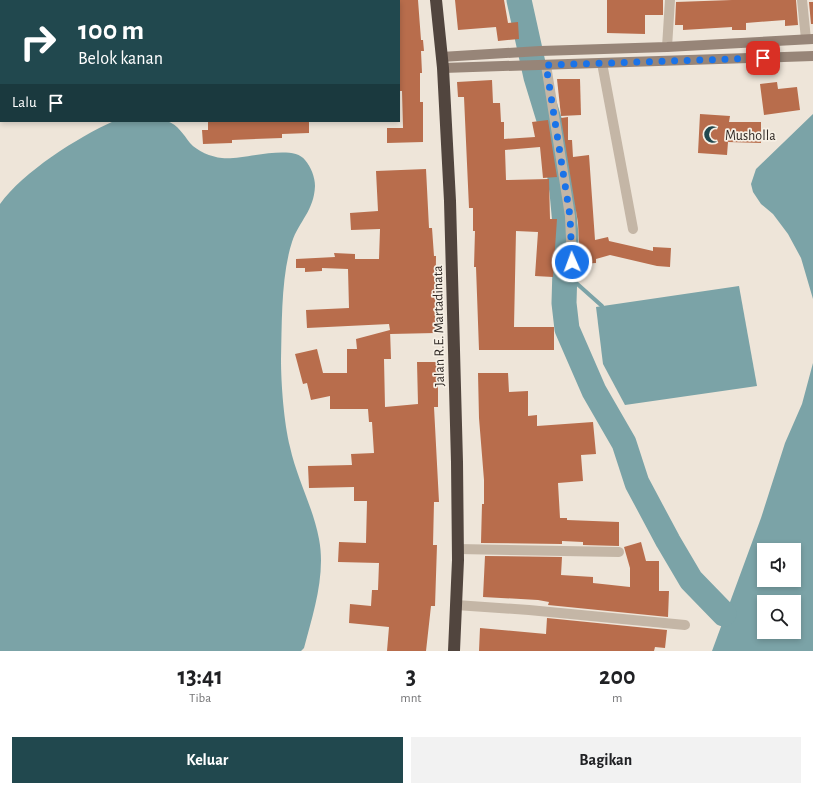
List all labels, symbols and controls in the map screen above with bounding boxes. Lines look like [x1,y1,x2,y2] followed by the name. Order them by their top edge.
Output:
[12,16,64,68] icon: right
[78,17,144,45] text: 100 m
[746,41,780,75] pin
[752,47,774,69] icon: arrive
[78,50,163,68] text: Belok kanan
[45,92,67,114] icon: arrive
[12,95,37,110] text: Lalu
[702,125,722,145] mosque icon: Musholla
[725,129,776,143] place label: Musholla
[551,241,593,283] position arrow
[431,265,447,387] street label: Jalan R.E. Martadinata
[757,543,801,639] map controls
[757,543,801,587] button: sound
[757,595,801,639] button: search
[178,665,223,689] text: 13:41
[406,665,416,689] text: 3
[599,665,635,689] text: 200
[189,692,211,705] text: Tiba
[400,692,422,705] text: mnt
[612,692,622,705] text: m
[12,737,403,783] button: Keluar
[411,737,801,783] button: Bagikan

